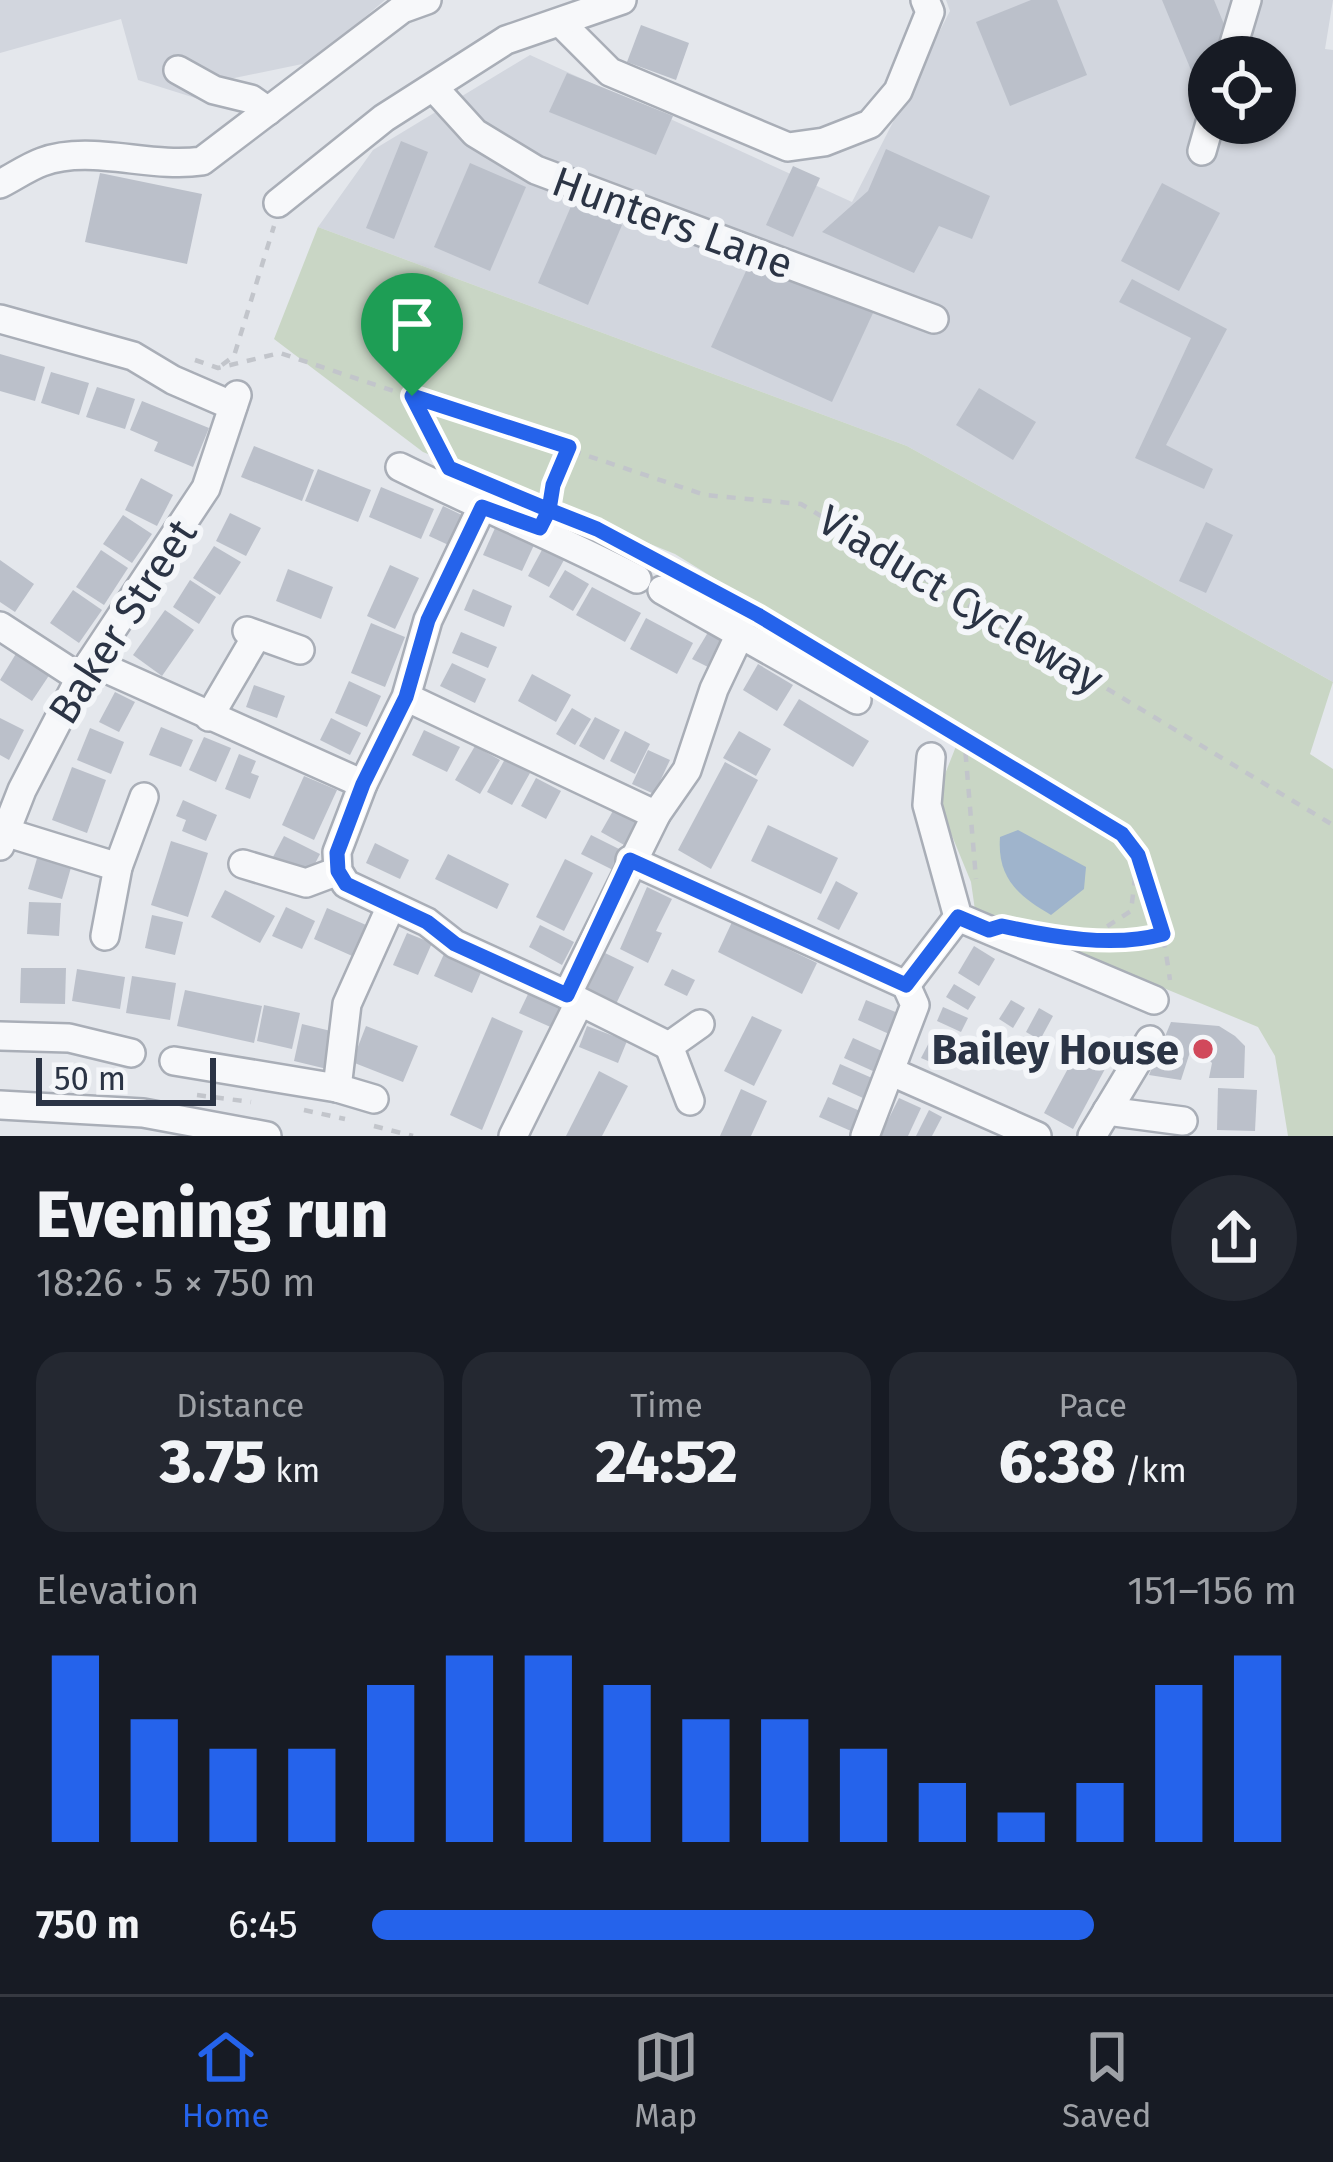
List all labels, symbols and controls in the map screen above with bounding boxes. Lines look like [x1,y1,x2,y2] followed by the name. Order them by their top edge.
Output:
[1188,36,1296,144] map controls
[1188,36,1296,144] button: locate
[546,156,800,290] street label: Hunters Lane
[361,273,463,396] pin
[379,291,445,357] icon: arrive
[809,495,1112,705] street label: Viaduct Cycleway
[38,509,208,733] street label: Baker Street
[931,1025,1179,1075] place label: Bailey House
[1190,1036,1216,1062] marker: Bailey House
[36,1052,216,1105] scale bar
[54,1059,126,1099] text: 50 m
[36,1175,388,1254] text: Evening run
[1171,1175,1297,1301] button: share
[36,1260,315,1306] text: 18:26 · 5 × 750 m
[176,1386,304,1426] text: Distance
[630,1386,703,1426] text: Time
[1059,1386,1127,1426] text: Pace
[160,1426,266,1498] text: 3.75
[595,1426,738,1498] text: 24:52
[999,1426,1116,1498] text: 6:38
[266,1451,320,1491] text: km
[1116,1451,1187,1491] text: /km
[36,1568,199,1614] text: Elevation
[1127,1568,1297,1614] text: 151–156 m
[36,1902,140,1948] text: 750 m
[228,1902,298,1948] text: 6:45
[182,2024,270,2136] tab: Home
[633,2024,699,2136] tab: Map
[1062,2024,1151,2136] tab: Saved

